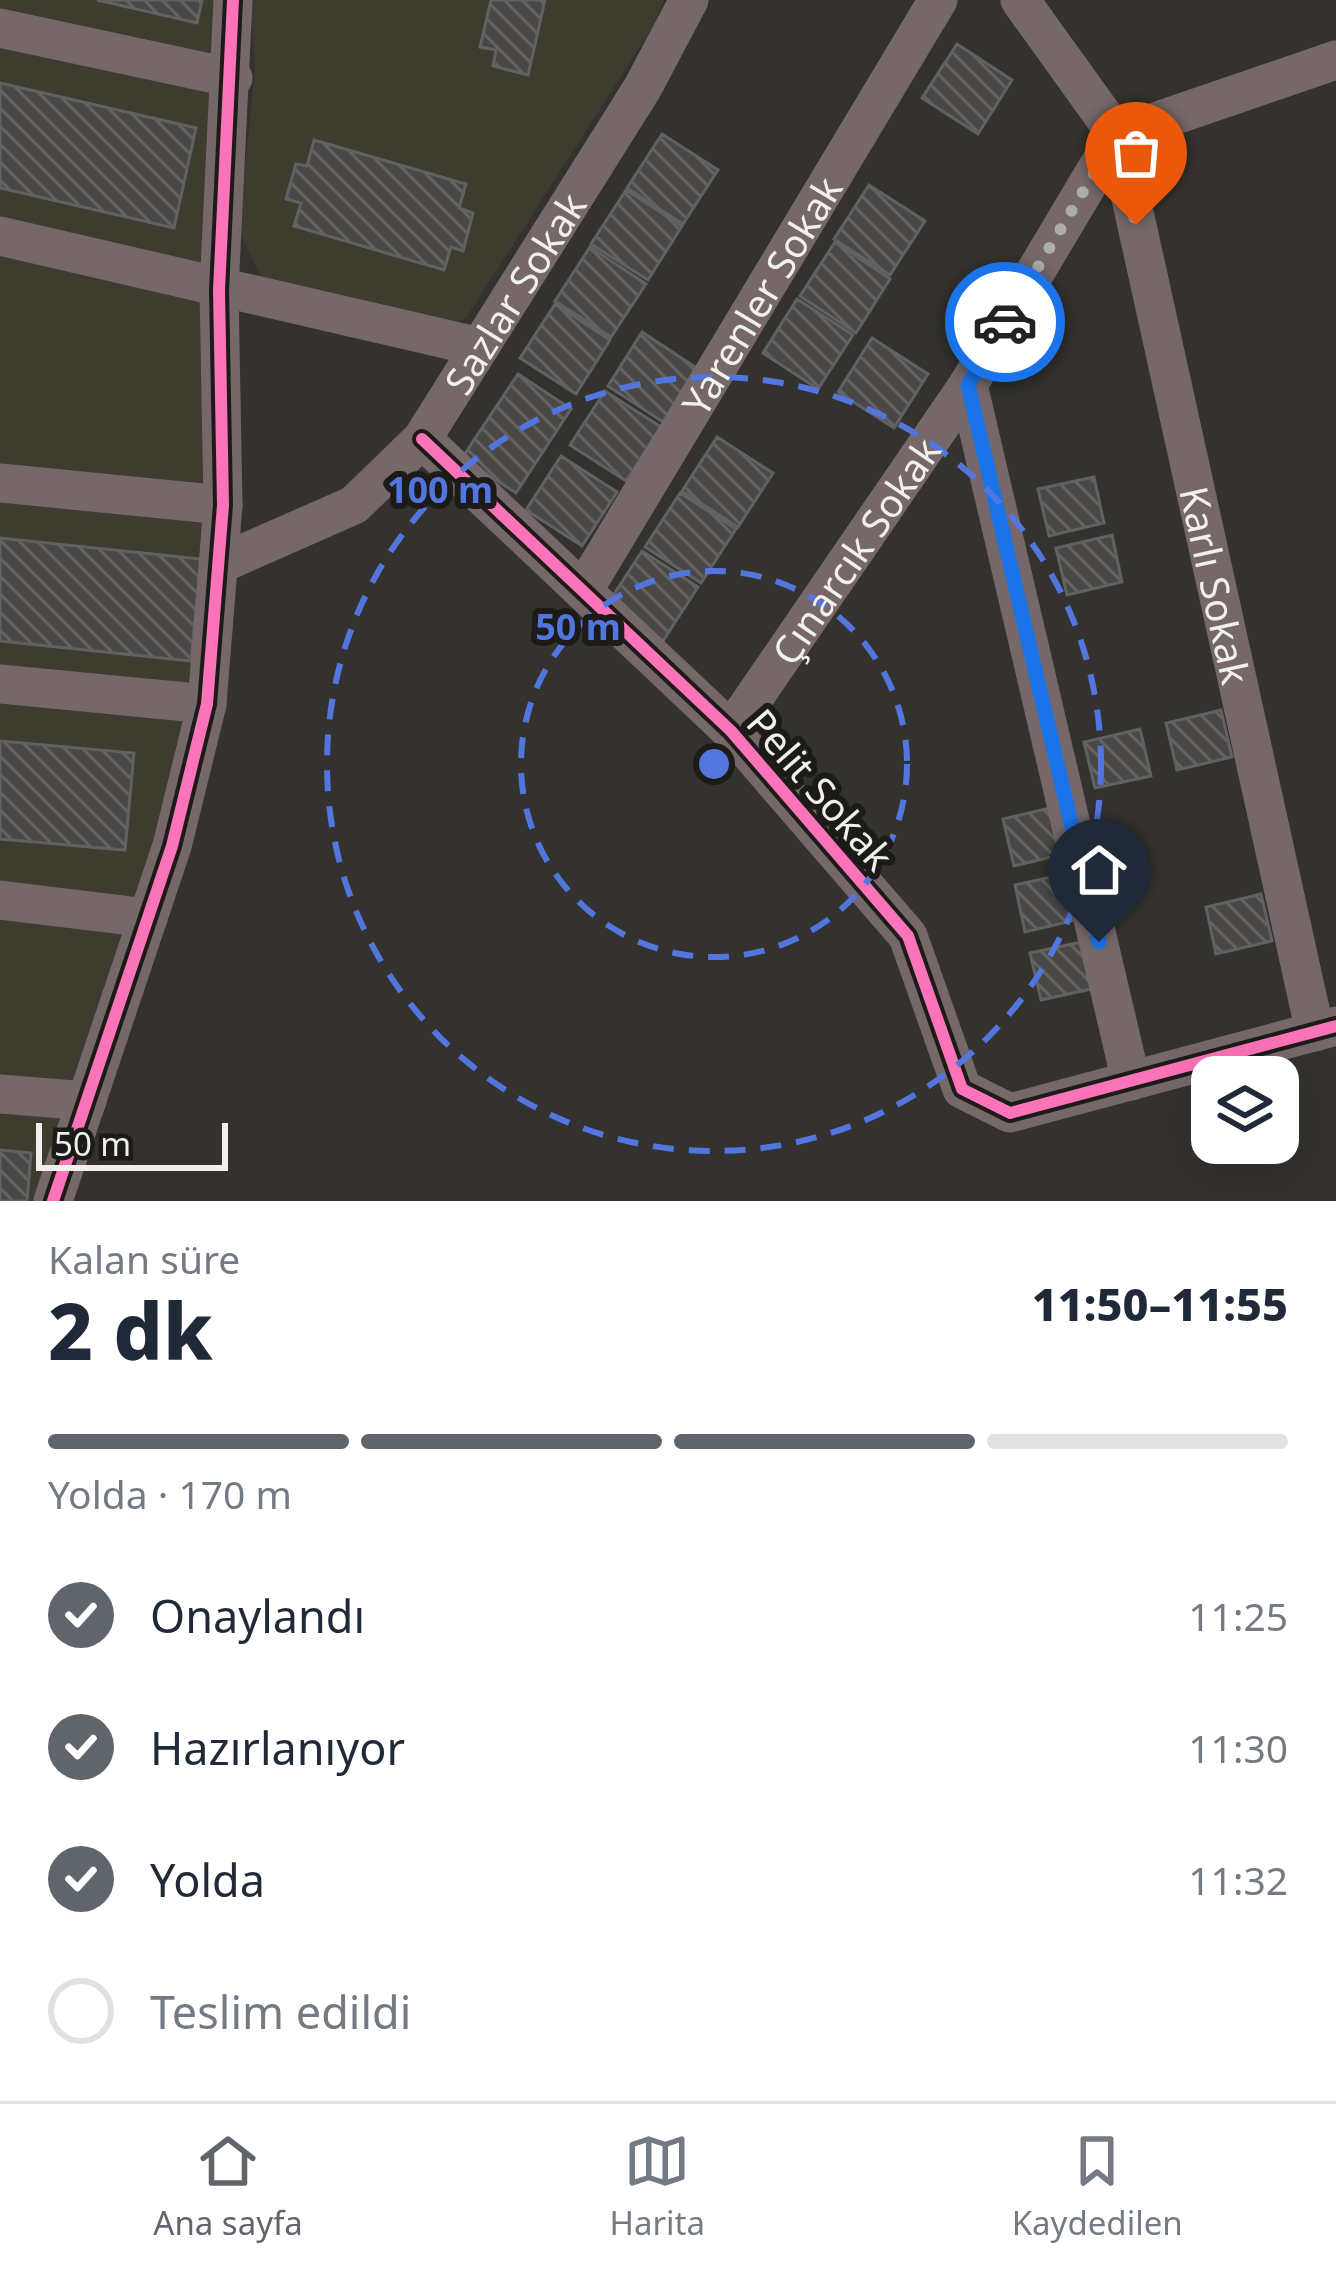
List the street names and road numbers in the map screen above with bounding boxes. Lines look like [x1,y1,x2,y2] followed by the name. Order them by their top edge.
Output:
[668,166,853,425] street label: Yarenler Sokak
[431,182,597,403] street label: Sazlar Sokak
[758,426,951,674] street label: Çınarcık Sokak
[1169,481,1264,689] street label: Karlı Sokak
[736,697,906,881] street label: Pelit Sokak

